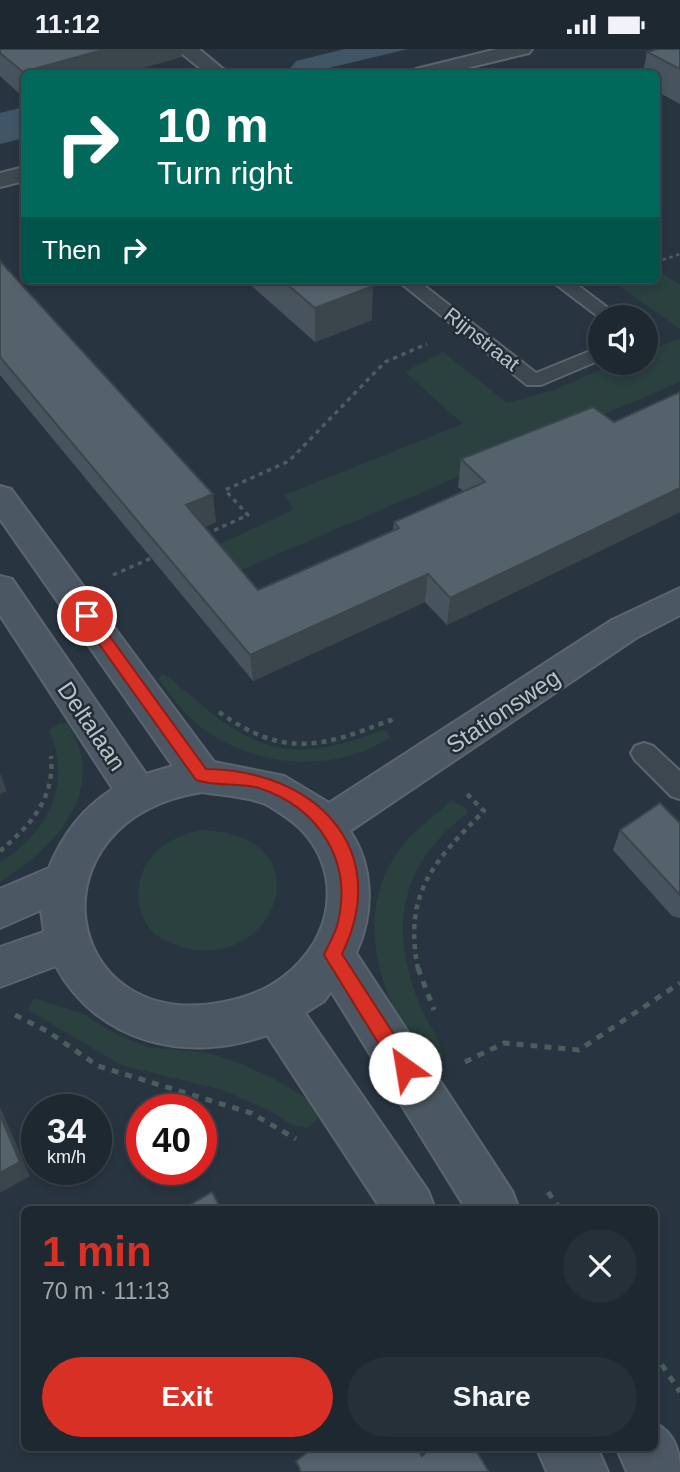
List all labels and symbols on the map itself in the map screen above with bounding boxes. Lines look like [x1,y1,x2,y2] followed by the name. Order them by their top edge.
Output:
[440,303,524,375] street label: Rijnstraat
[57,586,117,646] pin
[441,663,565,759] street label: Stationsweg
[52,676,132,776] street label: Deltalaan
[368,1031,442,1105] position arrow
[126,1094,217,1185] speed limit sign: 40

